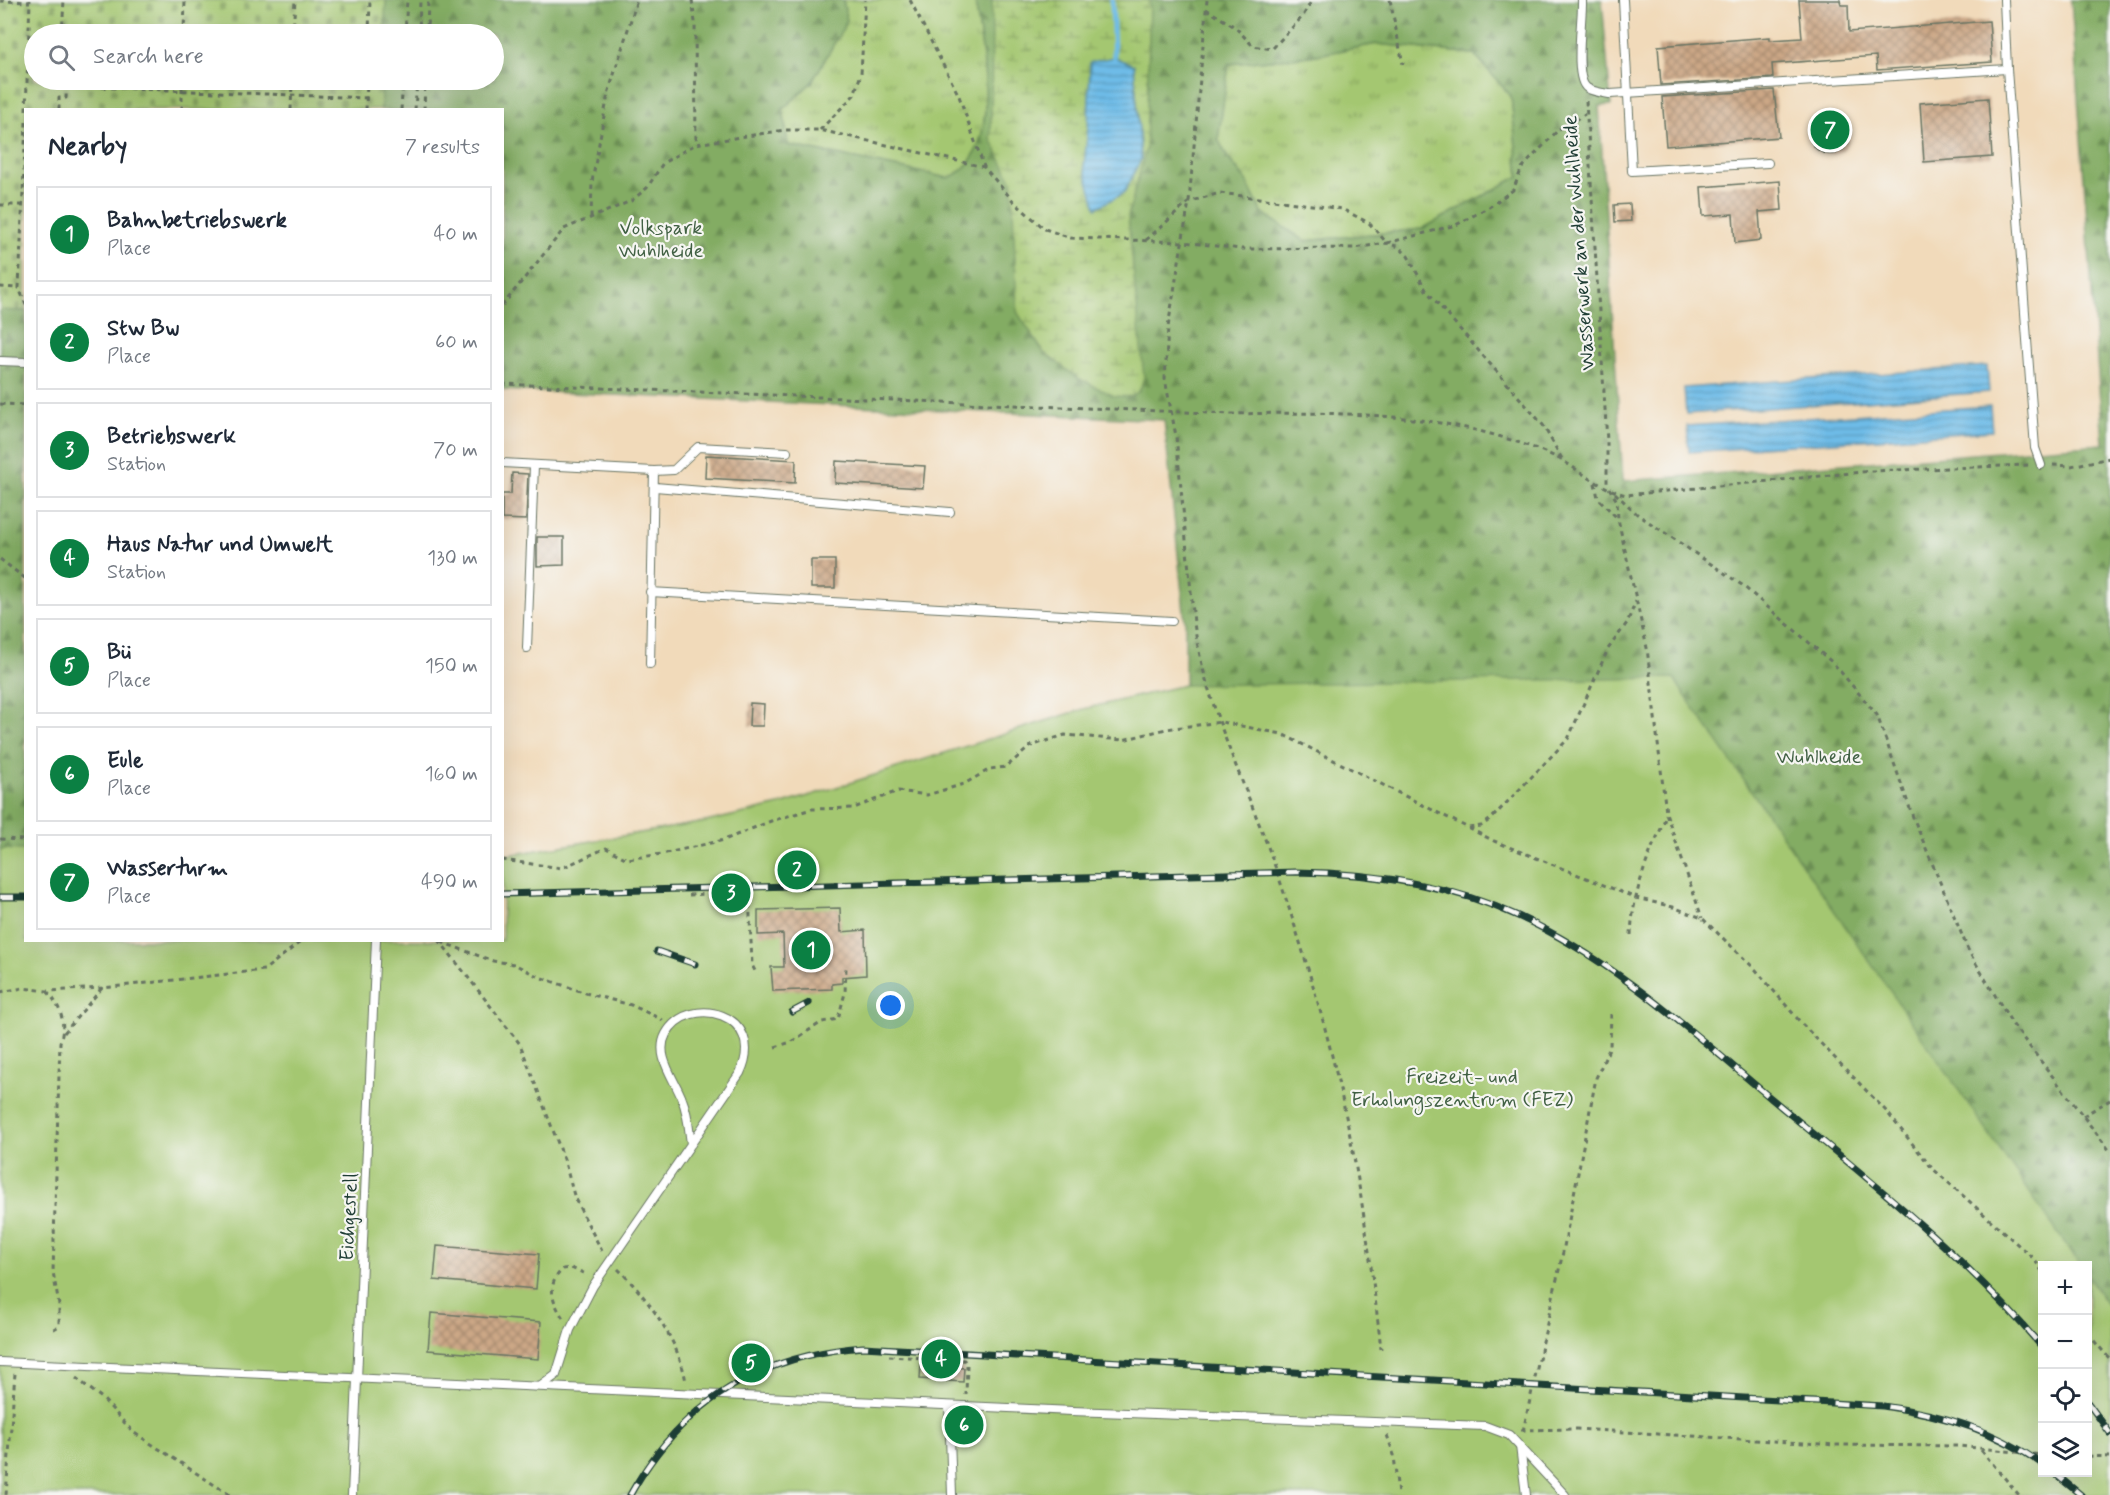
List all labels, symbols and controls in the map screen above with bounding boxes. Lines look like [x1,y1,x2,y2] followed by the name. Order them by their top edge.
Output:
[24,24,504,90] search box
[45,41,78,74] icon: search
[93,43,204,71] text: Search here
[1810,108,1850,152] pin: 7
[1557,114,1602,371] street label: Wasserwerk an der Wuhlheide
[48,130,127,164] text: Nearby
[405,134,480,161] text: 7 results
[107,207,287,235] text: Bahnbetriebswerk
[619,215,704,265] park label: Volkspark Wuhlheide
[65,221,74,248] text: 1
[434,221,478,248] text: 40 m
[107,235,151,262] text: Place
[107,315,179,343] text: Stw Bw
[65,329,74,356] text: 2
[435,329,478,356] text: 60 m
[107,343,151,370] text: Place
[107,423,236,451] text: Betriebswerk
[65,437,74,464] text: 3
[433,437,478,464] text: 70 m
[107,451,166,478] text: Station
[107,531,333,559] text: Haus Natur und Umwelt
[64,545,75,572] text: 4
[427,545,478,572] text: 130 m
[107,559,166,586] text: Station
[107,639,131,667] text: Bü
[64,653,76,680] text: 5
[425,653,478,680] text: 150 m
[107,667,151,694] text: Place
[1777,744,1862,771] park label: Wuhlheide
[107,747,143,775] text: Eule
[64,761,75,788] text: 6
[425,761,478,788] text: 160 m
[107,775,151,802] text: Place
[778,848,816,892] pin: 2
[107,855,228,883] text: Wasserturm
[63,869,76,896] text: 7
[421,869,478,896] text: 490 m
[712,870,750,916] pin: 3
[107,883,151,910] text: Place
[792,928,830,972] pin: 1
[876,991,905,1020] your location
[1351,1064,1573,1115] park label: Freizeit- und Erholungszentrum (FEZ)
[334,1172,365,1262] street label: Eichgestell
[2038,1261,2092,1477] map controls
[2038,1261,2092,1315] button: +
[2038,1315,2092,1369] button: −
[922,1336,960,1382] pin: 4
[732,1340,771,1386] pin: 5
[2038,1369,2092,1423] button: locate
[944,1402,984,1448] pin: 6
[2038,1423,2092,1477] button: layers

